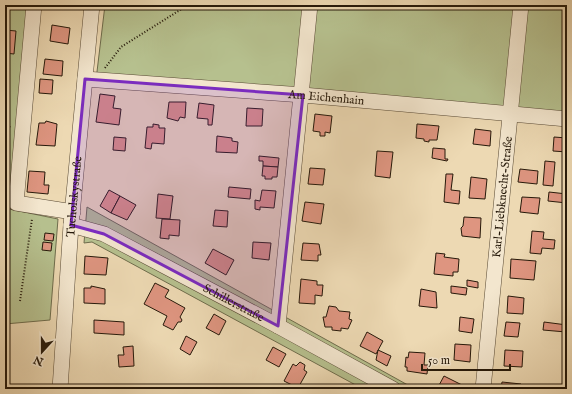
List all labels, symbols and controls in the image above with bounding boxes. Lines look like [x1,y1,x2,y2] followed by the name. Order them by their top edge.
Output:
[287,87,365,109] street label: Am Eichenhain
[489,135,516,258] street label: Karl-Liebknecht-Straße
[63,155,86,238] street label: Tucholskystraße
[200,281,267,326] street label: Schillerstraße
[22,332,62,372] north arrow
[422,346,510,372] scale bar
[31,352,47,369] text: N
[428,353,450,368] text: 50 m

